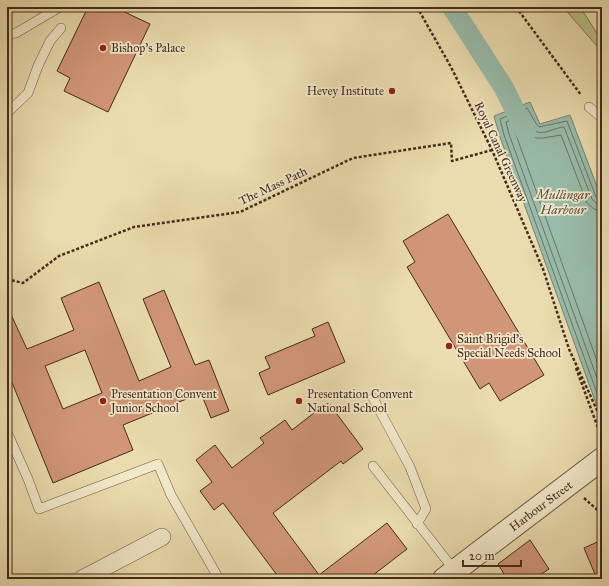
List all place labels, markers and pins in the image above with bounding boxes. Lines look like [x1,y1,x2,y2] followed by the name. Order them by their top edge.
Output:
[111,41,185,55] place label: Bishop's Palace
[98,43,108,53] marker: Bishop's Palace
[307,84,384,98] place label: Hevey Institute
[387,86,397,96] marker: Hevey Institute
[457,332,562,360] place label: Saint Brigid's Special Needs School
[444,341,454,351] marker: Saint Brigid's Special Needs School
[109,387,218,416] place label: Presentation Convent Junior School
[307,387,414,415] place label: Presentation Convent National School
[98,396,108,406] marker: Presentation Convent Junior School
[294,396,304,406] marker: Presentation Convent National School

